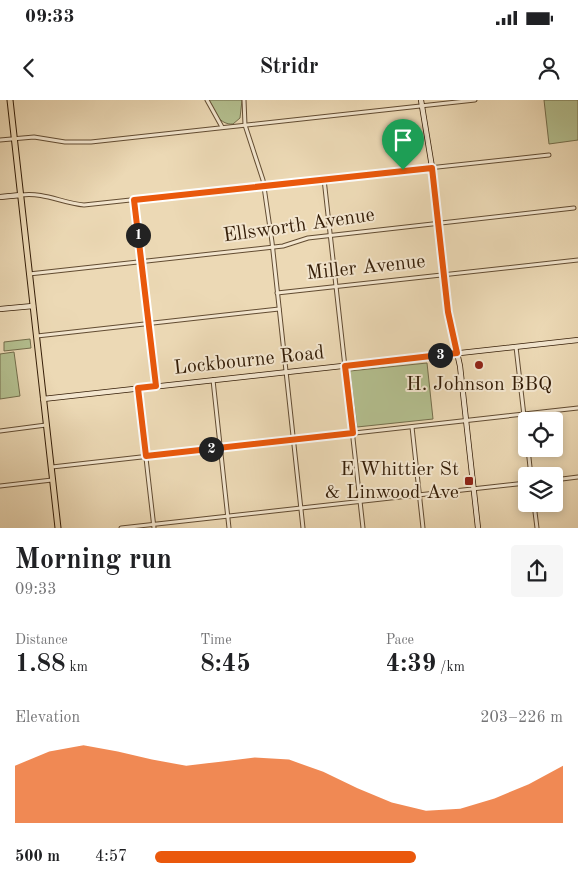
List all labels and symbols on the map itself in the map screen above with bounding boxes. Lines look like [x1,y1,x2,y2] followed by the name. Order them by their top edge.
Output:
[382,119,424,170] pin
[222,205,376,247] street label: Ellsworth Avenue
[126,222,150,248] pin: 1
[306,252,426,284] street label: Miller Avenue
[428,342,452,368] pin: 3
[173,343,325,379] street label: Lockbourne Road
[473,359,485,371] marker: H. Johnson BBQ
[406,375,552,395] place label: H. Johnson BBQ
[198,436,224,462] pin: 2
[325,460,459,503] place label: E Whittier St & Linwood Ave
[463,475,475,487] marker: E Whittier St & Linwood Ave

